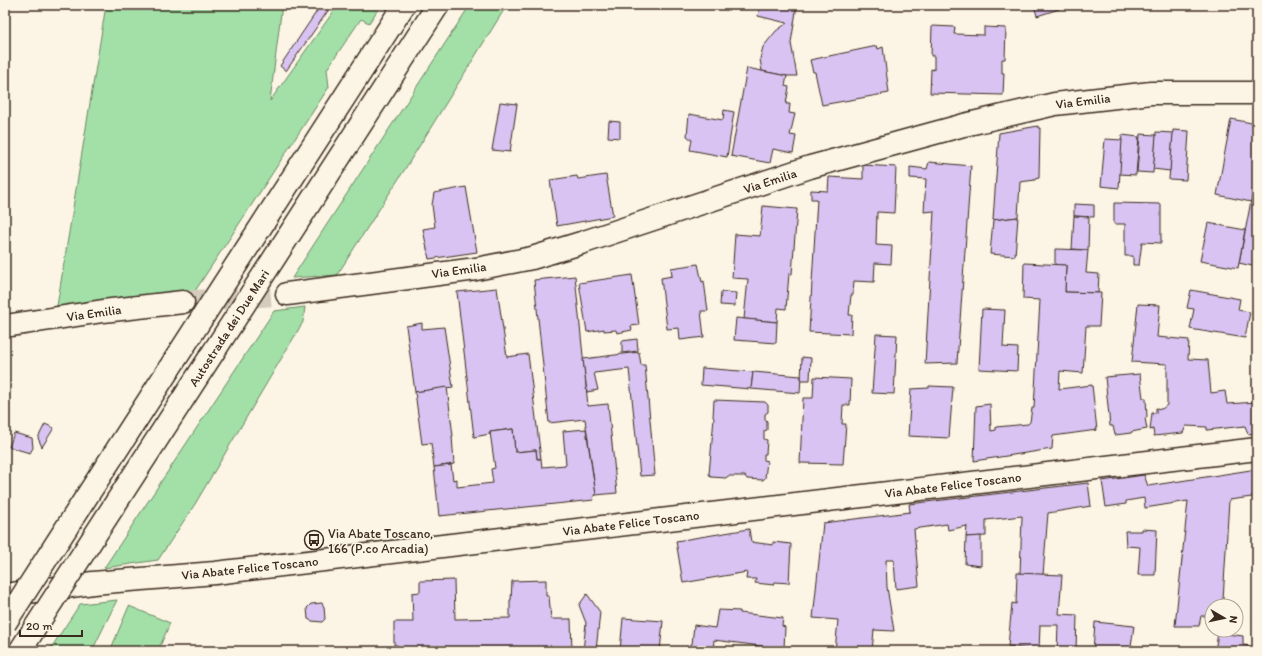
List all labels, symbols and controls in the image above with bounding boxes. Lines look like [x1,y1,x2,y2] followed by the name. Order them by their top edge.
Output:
[1055,90,1112,112] street label: Via Emilia
[741,165,799,197] street label: Via Emilia
[431,259,488,281] street label: Via Emilia
[186,267,272,389] street label: Autostrada dei Due Mari
[66,302,123,324] street label: Via Emilia
[884,469,1023,501] street label: Via Abate Felice Toscano
[562,507,701,539] street label: Via Abate Felice Toscano
[328,526,433,556] place label: Via Abate Toscano, 166 (P.co Arcadia)
[303,529,325,551] bus stop icon: Via Abate Toscano, 166 (P.co Arcadia)
[181,553,320,583] street label: Via Abate Felice Toscano
[1204,598,1244,638] north arrow
[20,612,82,638] scale bar
[1226,615,1240,624] text: N
[26,619,53,633] text: 20 m

